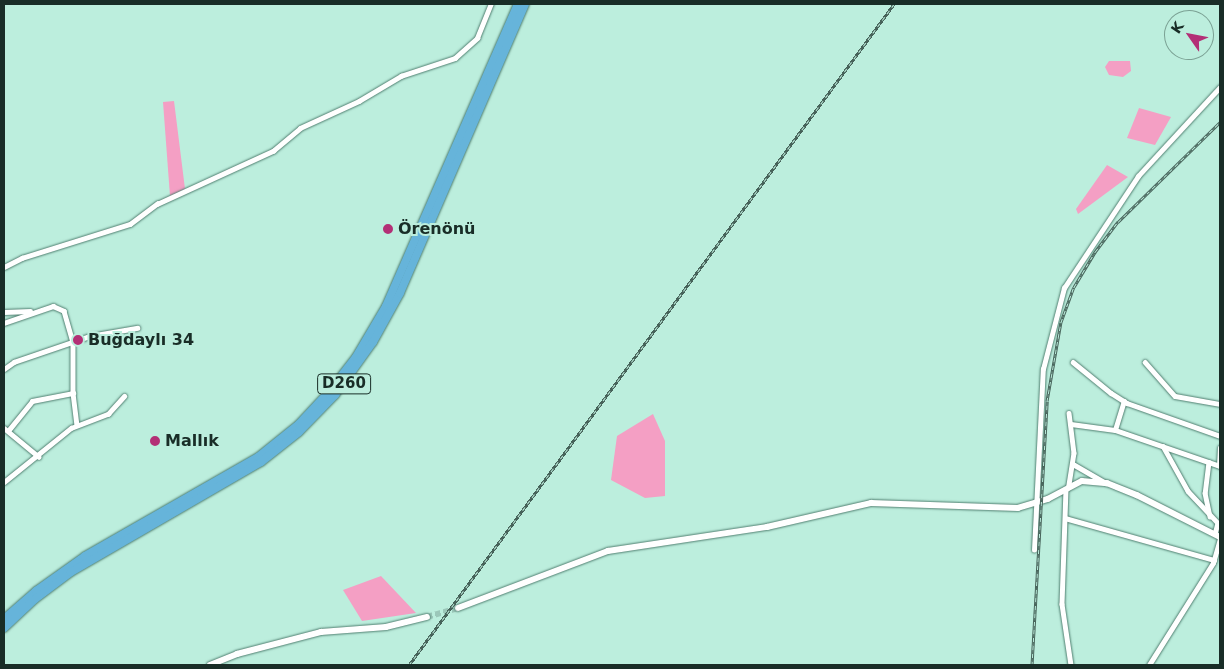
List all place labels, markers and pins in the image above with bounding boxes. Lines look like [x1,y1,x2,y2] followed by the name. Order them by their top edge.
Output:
[398,219,476,239] place label: Örenönü
[382,223,394,235] marker: Örenönü
[88,330,194,350] place label: Buğdaylı 34
[72,334,84,346] marker: Buğdaylı 34
[165,431,219,451] place label: Mallık
[149,435,161,447] marker: Mallık

